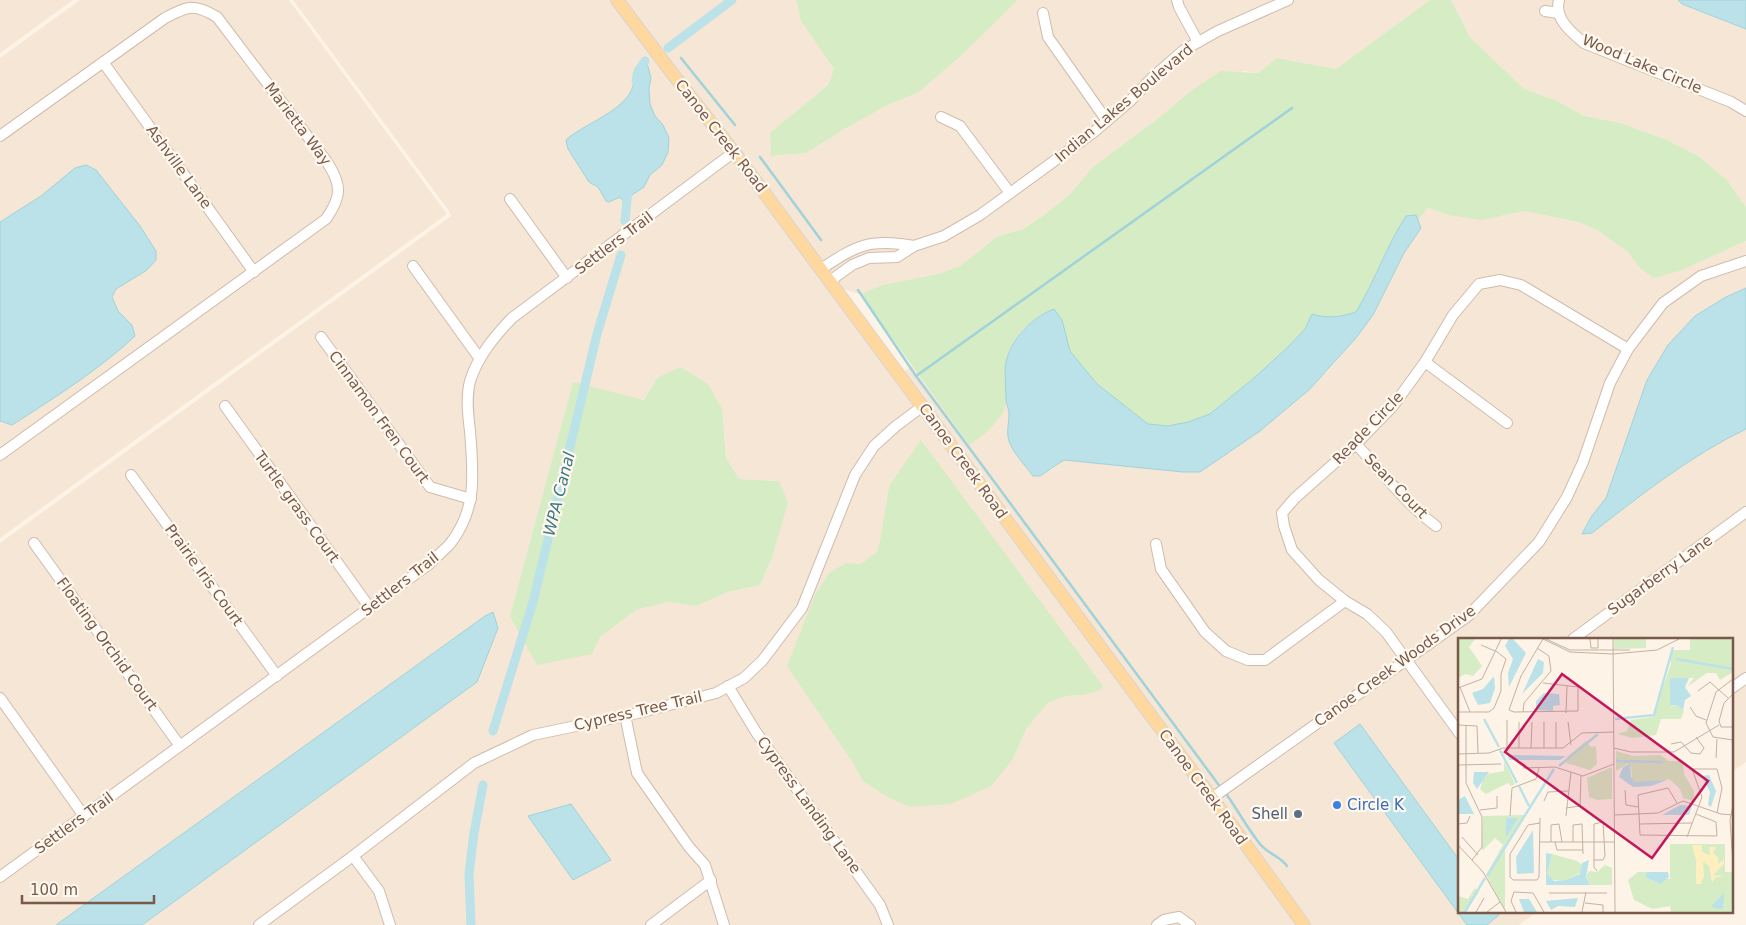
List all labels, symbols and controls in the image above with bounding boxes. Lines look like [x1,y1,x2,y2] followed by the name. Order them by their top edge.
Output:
[1579,31,1705,97] street label: Wood Lake Circle
[1051,40,1197,166] street label: Indian Lakes Boulevard
[671,76,771,196] street label: Canoe Creek Road
[261,79,335,169] street label: Marietta Way
[143,122,215,212] street label: Ashville Lane
[571,208,657,278] street label: Settlers Trail
[325,347,433,487] street label: Cinnamon Fren Court
[1329,388,1407,468] street label: Reade Circle
[915,400,1011,522] street label: Canoe Creek Road
[250,447,343,566] street label: Turtle grass Court
[539,449,579,538] water label: WPA Canal
[1361,450,1432,522] street label: Sean Court
[161,521,247,629] street label: Prairie Iris Court
[1604,531,1716,619] street label: Sugarberry Lane
[358,548,442,620] street label: Settlers Trail
[53,574,161,714] street label: Floating Orchid Court
[1311,601,1479,731] street label: Canoe Creek Woods Drive
[1458,638,1734,912] inset map
[572,687,704,735] street label: Cypress Tree Trail
[1155,726,1251,848] street label: Canoe Creek Road
[753,733,865,877] street label: Cypress Landing Lane
[31,788,117,858] street label: Settlers Trail
[1347,796,1405,814] place label: Circle K
[1331,799,1343,811] marker: Circle K
[1251,805,1288,823] place label: Shell
[1292,808,1304,820] marker: Shell
[22,872,155,904] scale bar
[30,881,78,899] text: 100 m

